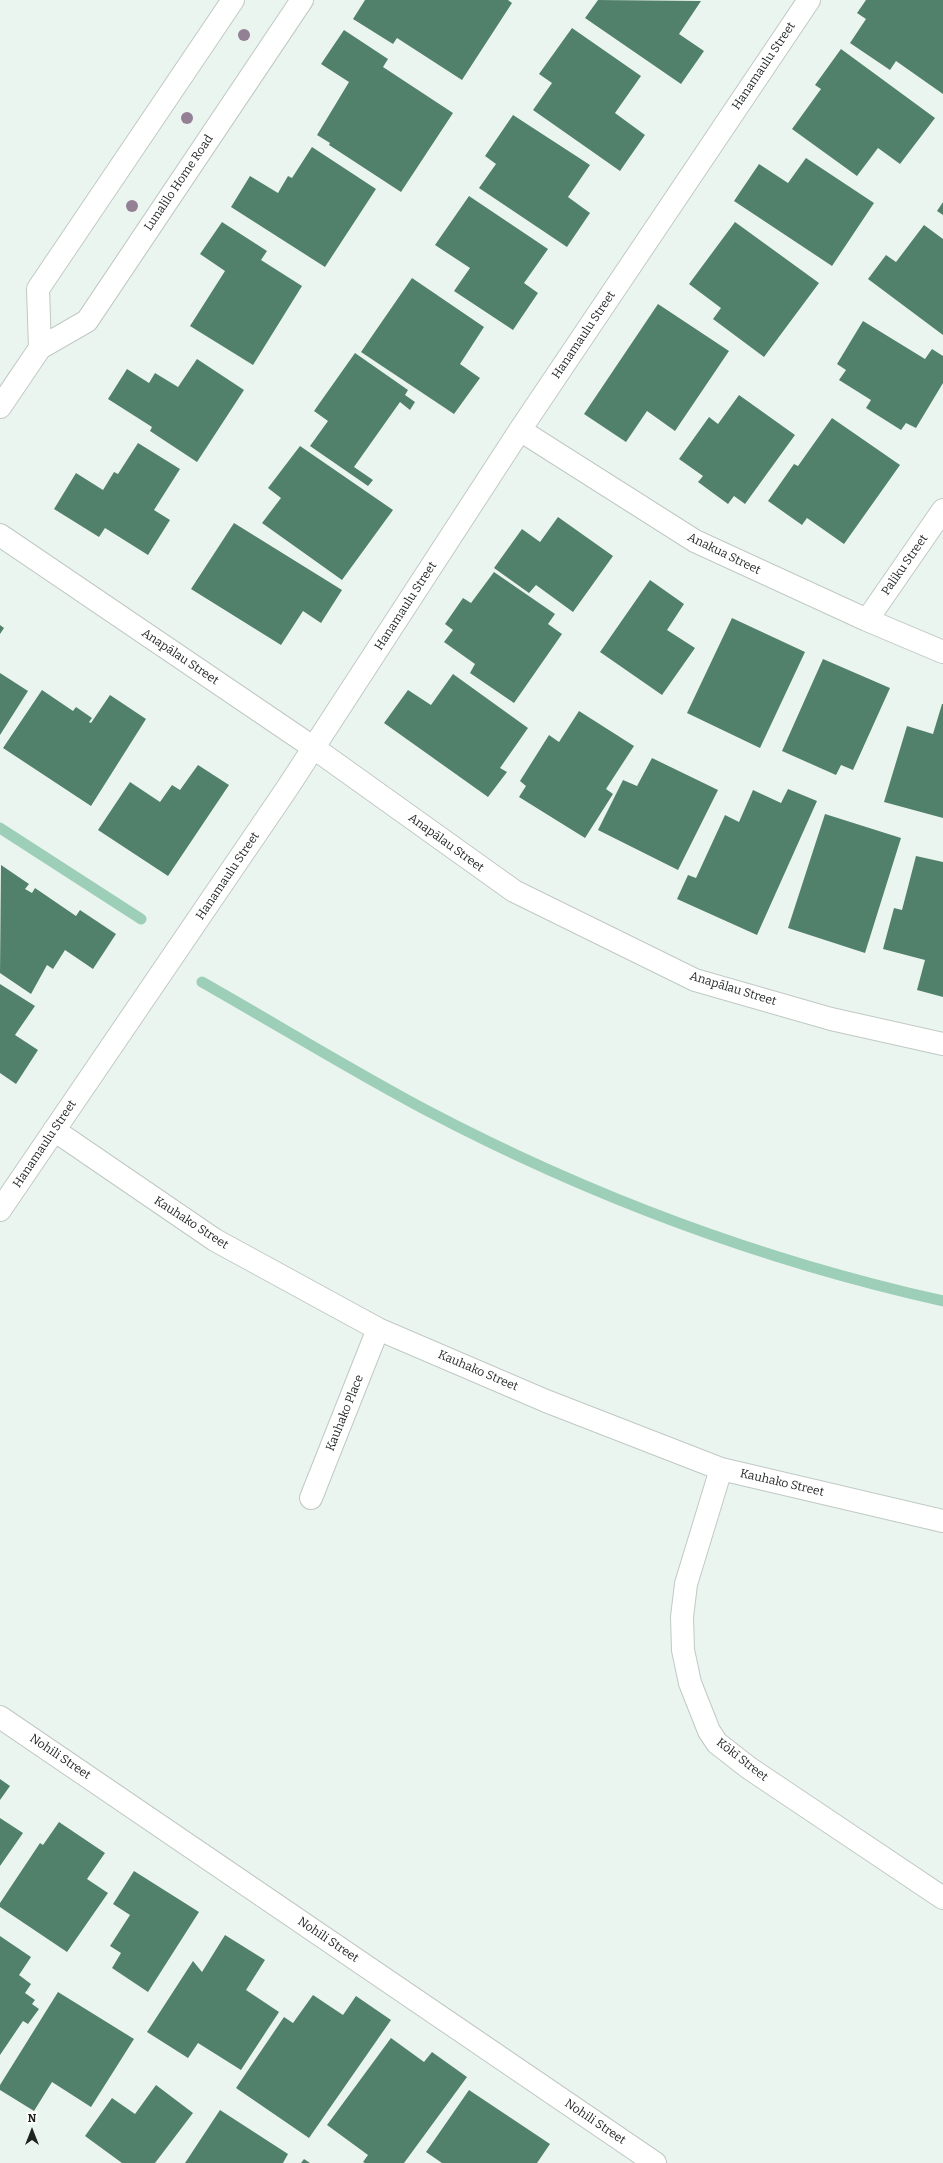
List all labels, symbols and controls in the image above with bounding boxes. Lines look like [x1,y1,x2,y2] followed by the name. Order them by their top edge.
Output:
[729,19,799,113] street label: Hanamaulu Street
[142,132,216,234] street label: Lunalilo Home Road
[549,288,619,382] street label: Hanamaulu Street
[685,530,763,578] street label: Anakua Street
[879,532,931,598] street label: Paliku Street
[372,559,440,653] street label: Hanamaulu Street
[139,626,221,688] street label: Anapālau Street
[405,811,487,875] street label: Anapālau Street
[193,829,263,923] street label: Hanamaulu Street
[688,969,778,1009] street label: Anapālau Street
[10,1097,80,1191] street label: Hanamaulu Street
[151,1194,231,1252] street label: Kauhako Street
[436,1348,520,1394] street label: Kauhako Street
[323,1373,367,1453] street label: Kauhako Place
[739,1466,825,1500] street label: Kauhako Street
[27,1731,93,1783] street label: Nohili Street
[713,1735,771,1785] street label: Kōkī Street
[295,1914,361,1966] street label: Nohili Street
[562,2096,628,2148] street label: Nohili Street
[12,2111,52,2151] north arrow
[28,2112,36,2125] text: N

